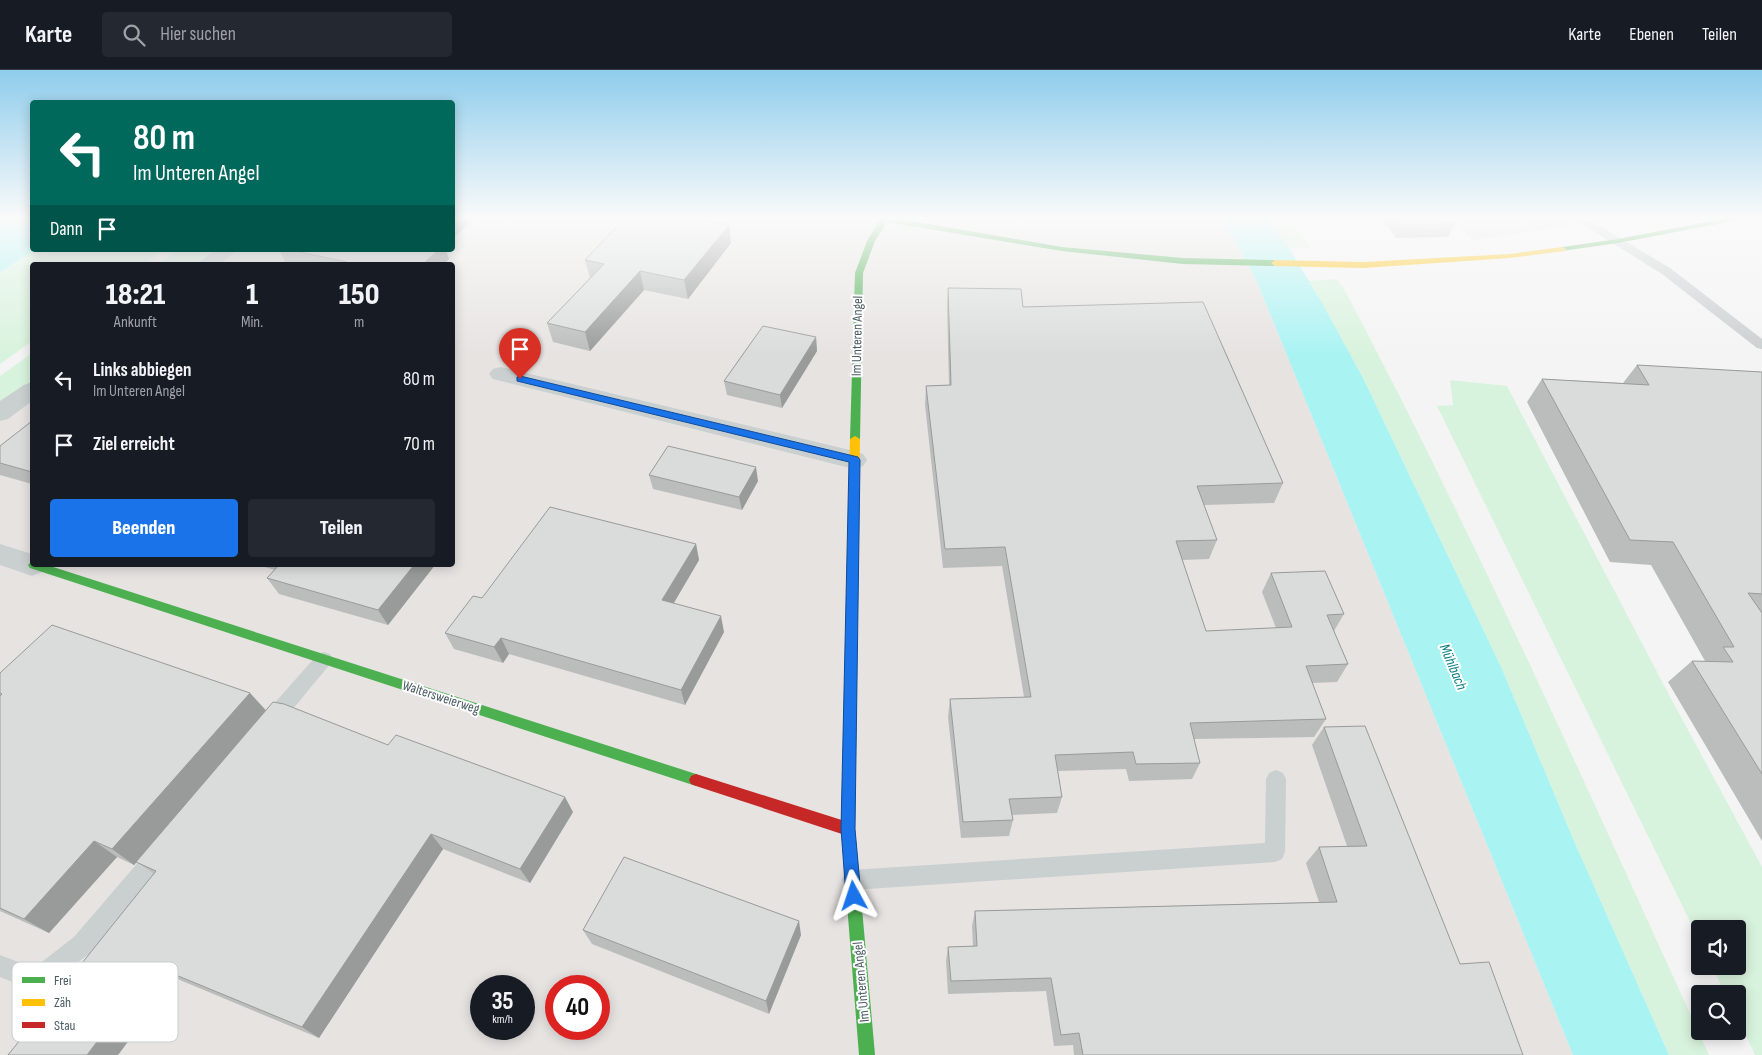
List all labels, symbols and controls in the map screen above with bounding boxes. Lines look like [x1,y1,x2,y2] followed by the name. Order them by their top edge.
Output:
[102,12,452,57] search box
[25,20,72,49] text: Karte
[120,21,148,49] icon: search
[160,23,236,46] text: Hier suchen
[1568,24,1601,45] text: Karte
[1629,24,1674,45] text: Ebenen
[1702,24,1737,45] text: Teilen
[133,117,195,160] text: 80 m
[50,120,115,185] icon: left
[133,160,260,187] text: Im Unteren Angel
[93,215,121,243] icon: arrive
[50,218,83,241] text: Dann
[105,277,165,313] text: 18:21
[246,277,258,313] text: 1
[339,277,379,313] text: 150
[848,296,866,376] street label: Im Unteren Angel
[114,313,157,332] text: Ankunft
[241,313,263,332] text: Min.
[354,313,364,332] text: m
[499,328,541,379] pin
[506,335,534,363] icon: arrive
[93,359,191,382] text: Links abbiegen
[50,366,78,394] icon: left
[403,368,435,391] text: 80 m
[93,382,185,401] text: Im Unteren Angel
[50,431,78,459] icon: arrive
[93,433,175,456] text: Ziel erreicht
[404,433,435,456] text: 70 m
[50,499,238,557] button: Beenden
[248,499,435,557] button: Teilen
[1435,641,1471,693] water label: Mühlbach
[400,677,482,718] street label: Waltersweierweg
[827,869,879,921] position arrow
[1691,920,1746,1040] map controls
[1691,920,1746,975] button: sound
[849,941,873,1023] street label: Im Unteren Angel
[12,962,178,1042] legend
[54,972,71,989] text: Frei
[545,975,610,1040] speed limit sign: 40
[1691,985,1746,1040] button: search
[491,986,514,1017] text: 35
[54,994,71,1011] text: Zäh
[492,1012,513,1027] text: km/h
[54,1017,76,1034] text: Stau

